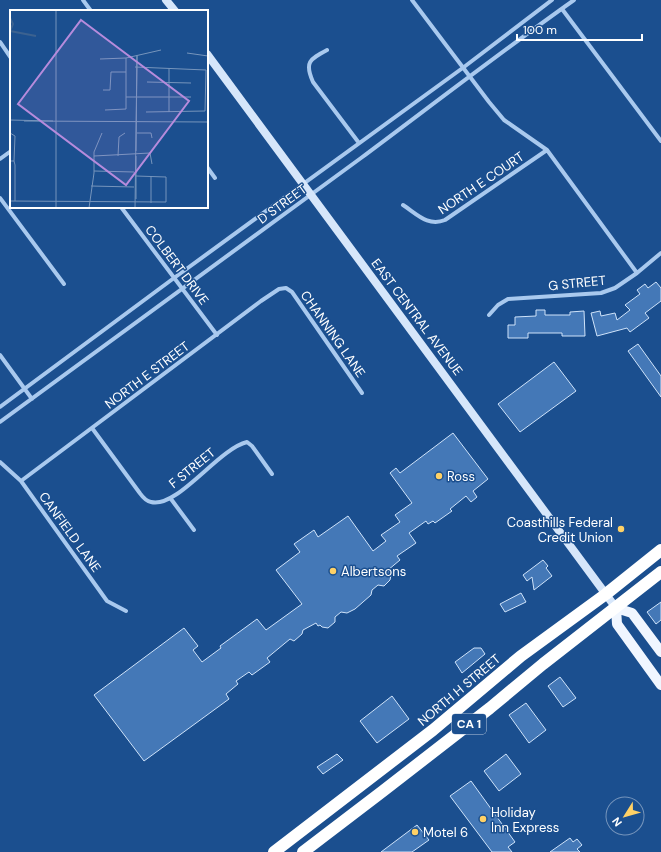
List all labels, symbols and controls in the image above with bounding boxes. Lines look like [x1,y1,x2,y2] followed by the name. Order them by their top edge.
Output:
[10,10,208,208] inset map
[517,16,642,42] scale bar
[523,22,557,38] text: 100 m
[435,148,527,218] street label: NORTH E COURT
[254,180,310,228] street label: D STREET
[141,222,213,308] street label: COLBERT DRIVE
[368,255,466,379] street label: EAST CENTRAL AVENUE
[547,272,607,294] street label: G STREET
[297,287,369,381] street label: CHANNING LANE
[101,338,193,412] street label: NORTH E STREET
[165,444,219,492] street label: F STREET
[447,468,475,485] place label: Ross
[434,471,444,481] marker: Ross
[35,489,105,575] street label: CANFIELD LANE
[507,514,613,546] place label: Coasthills Federal Credit Union
[616,524,626,534] marker: Coasthills Federal Credit Union
[341,563,406,580] place label: Albertsons
[328,566,338,576] marker: Albertsons
[414,650,504,730] street label: NORTH H STREET
[452,714,486,734] road number: CA 1
[605,796,645,836] north arrow
[491,804,559,836] place label: Holiday Inn Express
[478,814,488,824] marker: Holiday Inn Express
[609,815,625,829] text: N
[423,824,468,841] place label: Motel 6
[410,827,420,837] marker: Motel 6

